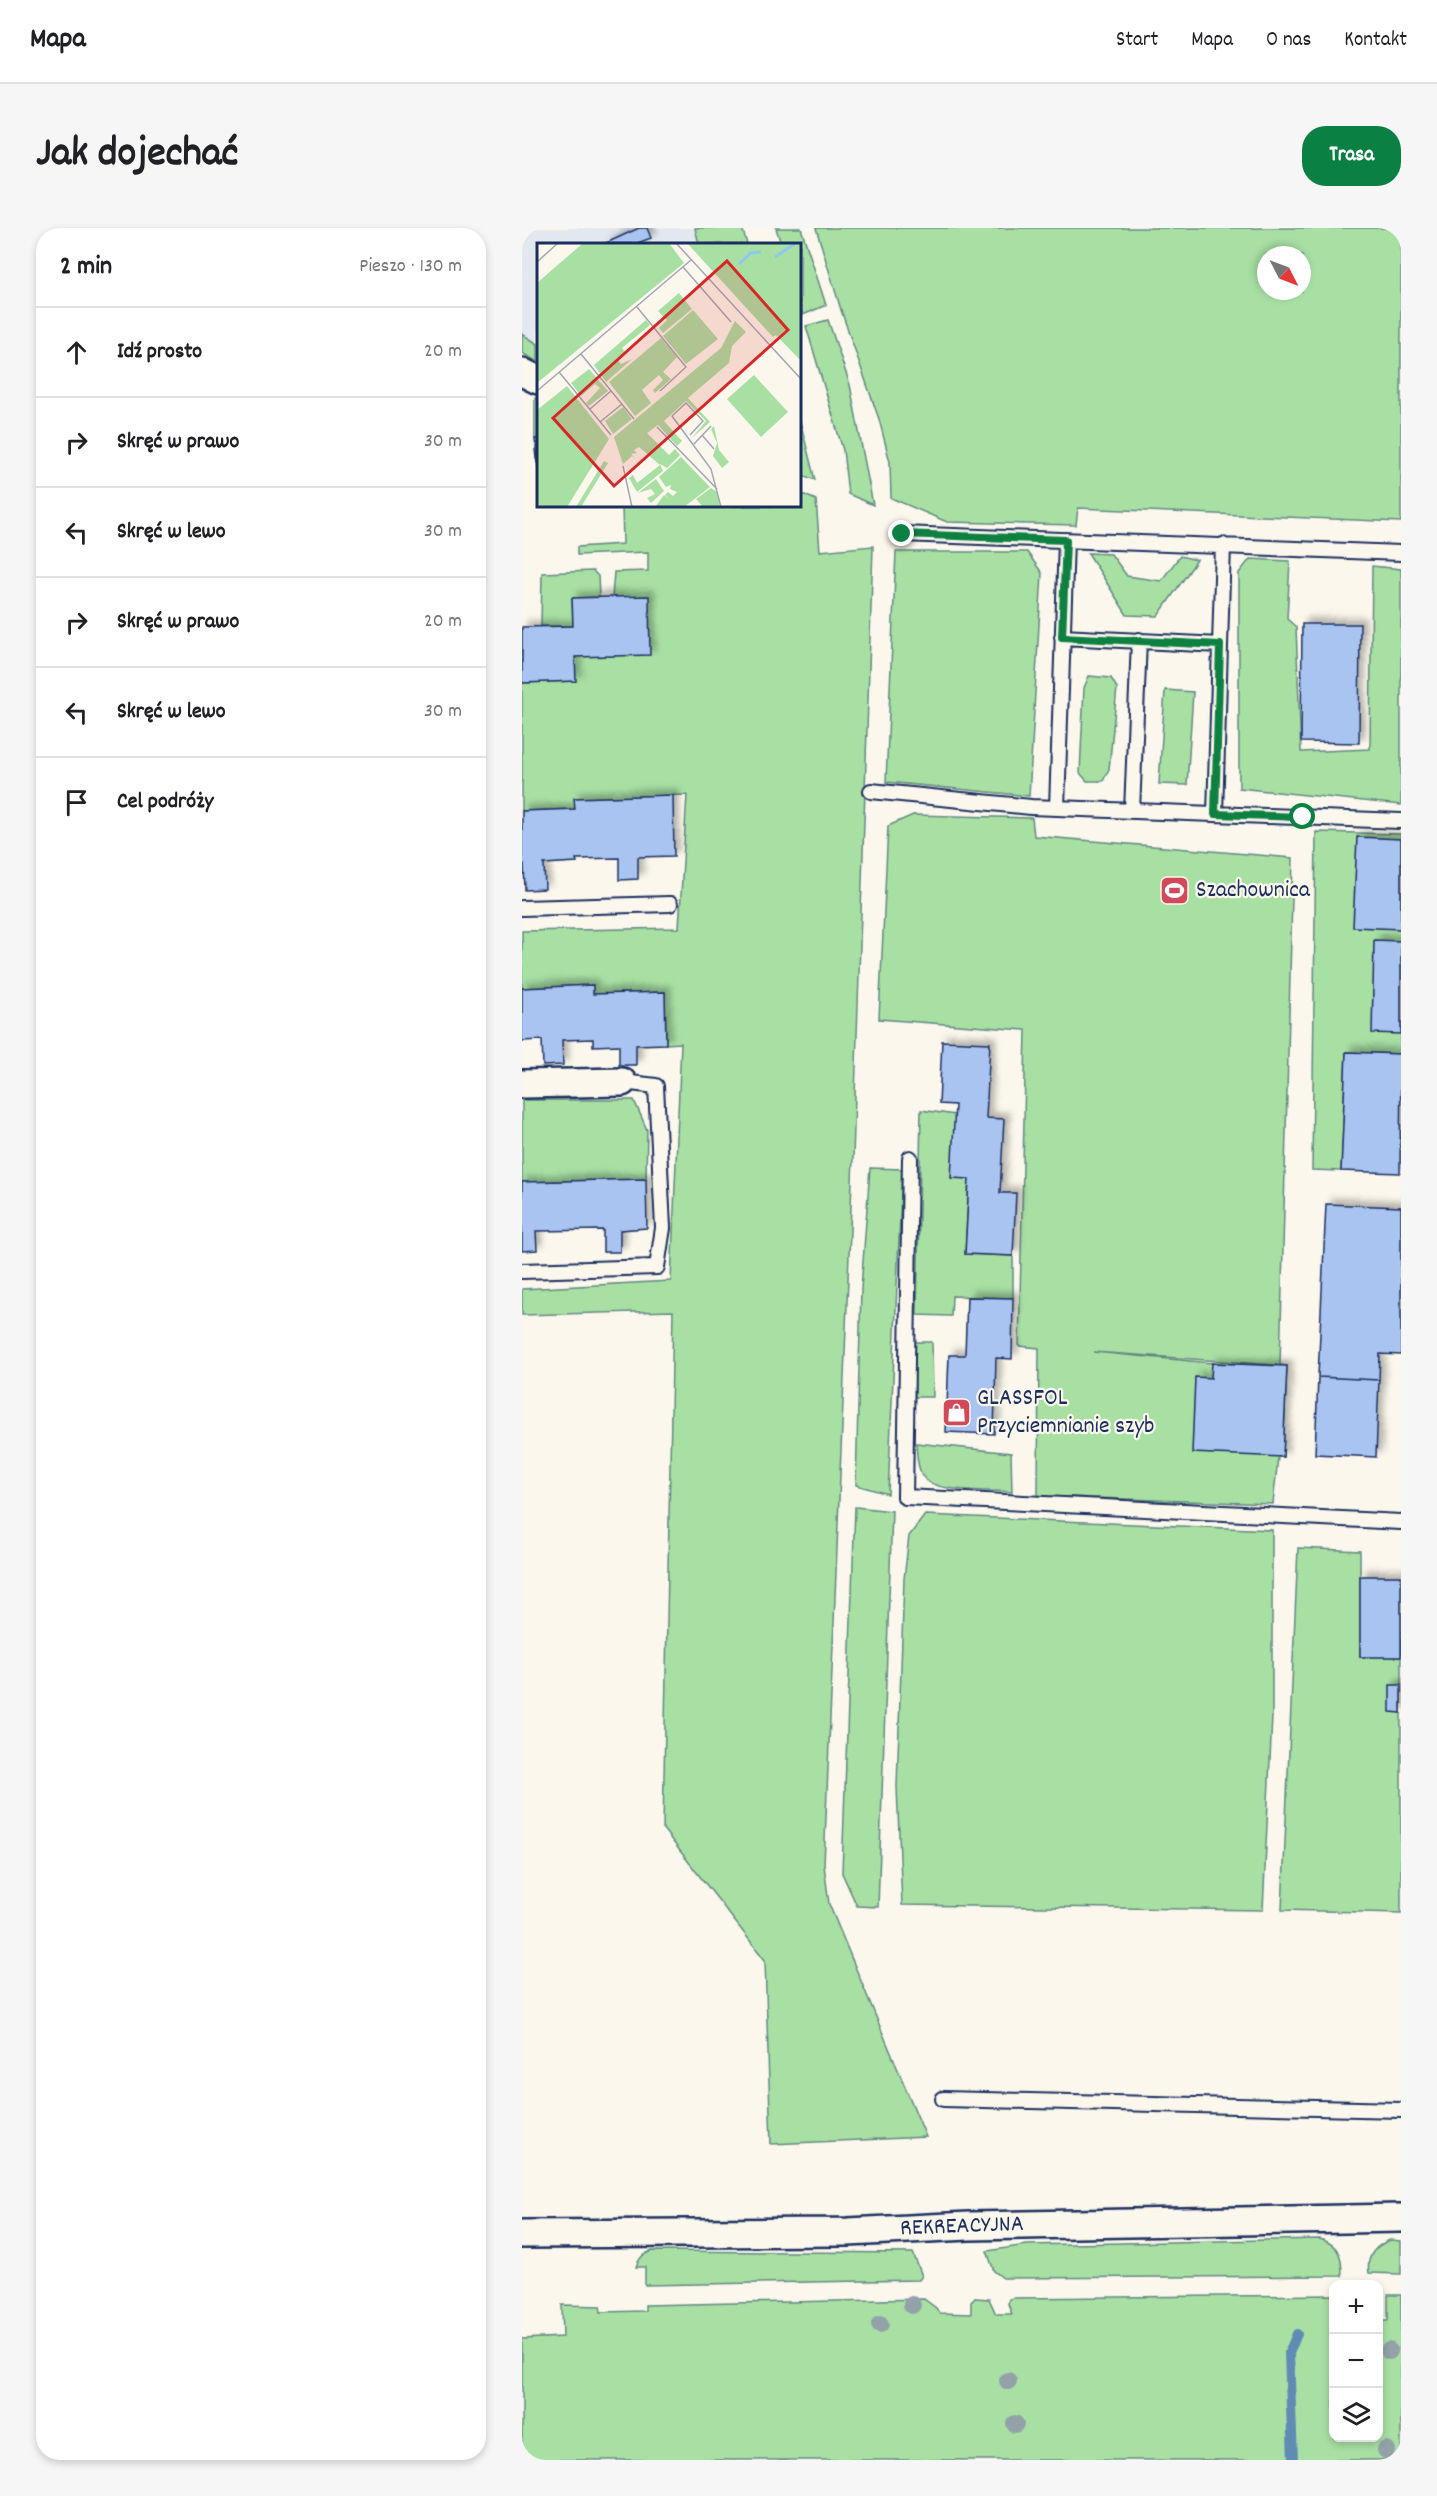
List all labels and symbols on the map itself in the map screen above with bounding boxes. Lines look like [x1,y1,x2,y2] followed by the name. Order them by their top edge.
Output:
[537,243,801,507] inset map
[1257,246,1311,300] north arrow
[888,520,914,546] route end
[1289,803,1315,829] route start
[1196,874,1311,908] place label: Szachownica
[1159,875,1191,907] sports icon: Szachownica
[977,1382,1154,1444] place label: GLASSFOL Przyciemnianie szyb
[940,1397,972,1429] shop icon: GLASSFOL Przyciemnianie szyb
[900,2208,1024,2246] street label: REKREACYJNA

